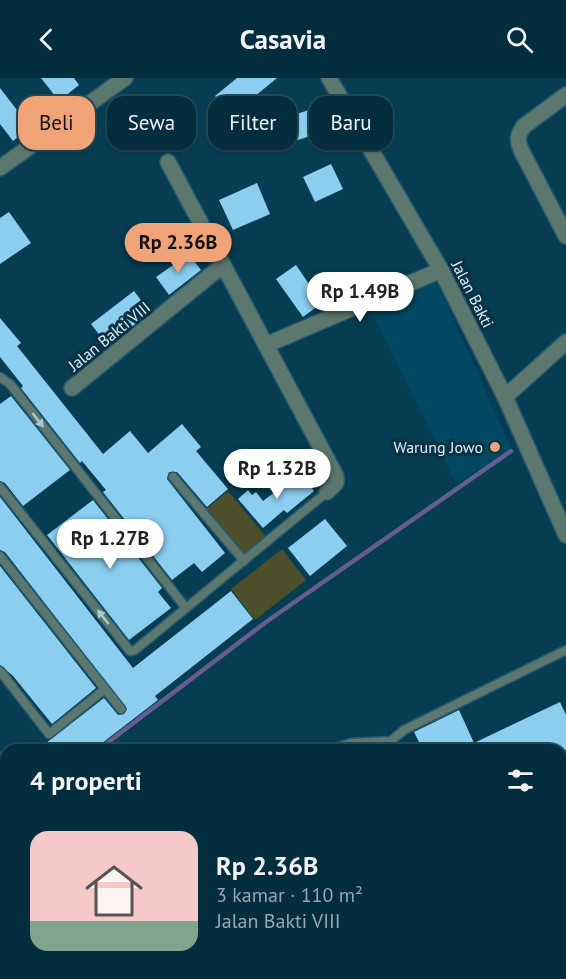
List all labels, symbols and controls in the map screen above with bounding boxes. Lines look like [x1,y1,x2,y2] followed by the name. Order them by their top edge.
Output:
[240,22,326,56] text: Casavia
[30,23,63,56] icon: back
[503,23,536,56] icon: search
[18,96,95,150] chip: Beli
[107,96,196,150] chip: Sewa
[208,96,297,150] chip: Filter
[309,96,393,150] chip: Baru
[116,223,240,274] pin: Rp 2.36B
[139,229,217,255] text: Rp 2.36B
[447,256,498,331] street label: Jalan Bakti
[298,272,422,323] pin: Rp 1.49B
[321,278,399,304] text: Rp 1.49B
[63,297,154,376] street label: Jalan Bakti VIII
[32,413,44,428] one-way arrow
[394,437,483,457] place label: Warung Jowo
[488,440,502,454] marker: Warung Jowo
[215,449,339,500] pin: Rp 1.32B
[238,455,316,481] text: Rp 1.32B
[48,519,172,570] pin: Rp 1.27B
[71,525,149,551] text: Rp 1.27B
[97,609,110,625] one-way arrow
[30,764,142,797] text: 4 properti
[504,764,537,797] icon: filters
[216,849,318,882] text: Rp 2.36B
[78,855,150,927] icon: home
[216,882,363,908] text: 3 kamar · 110 m²
[216,908,341,934] text: Jalan Bakti VIII

